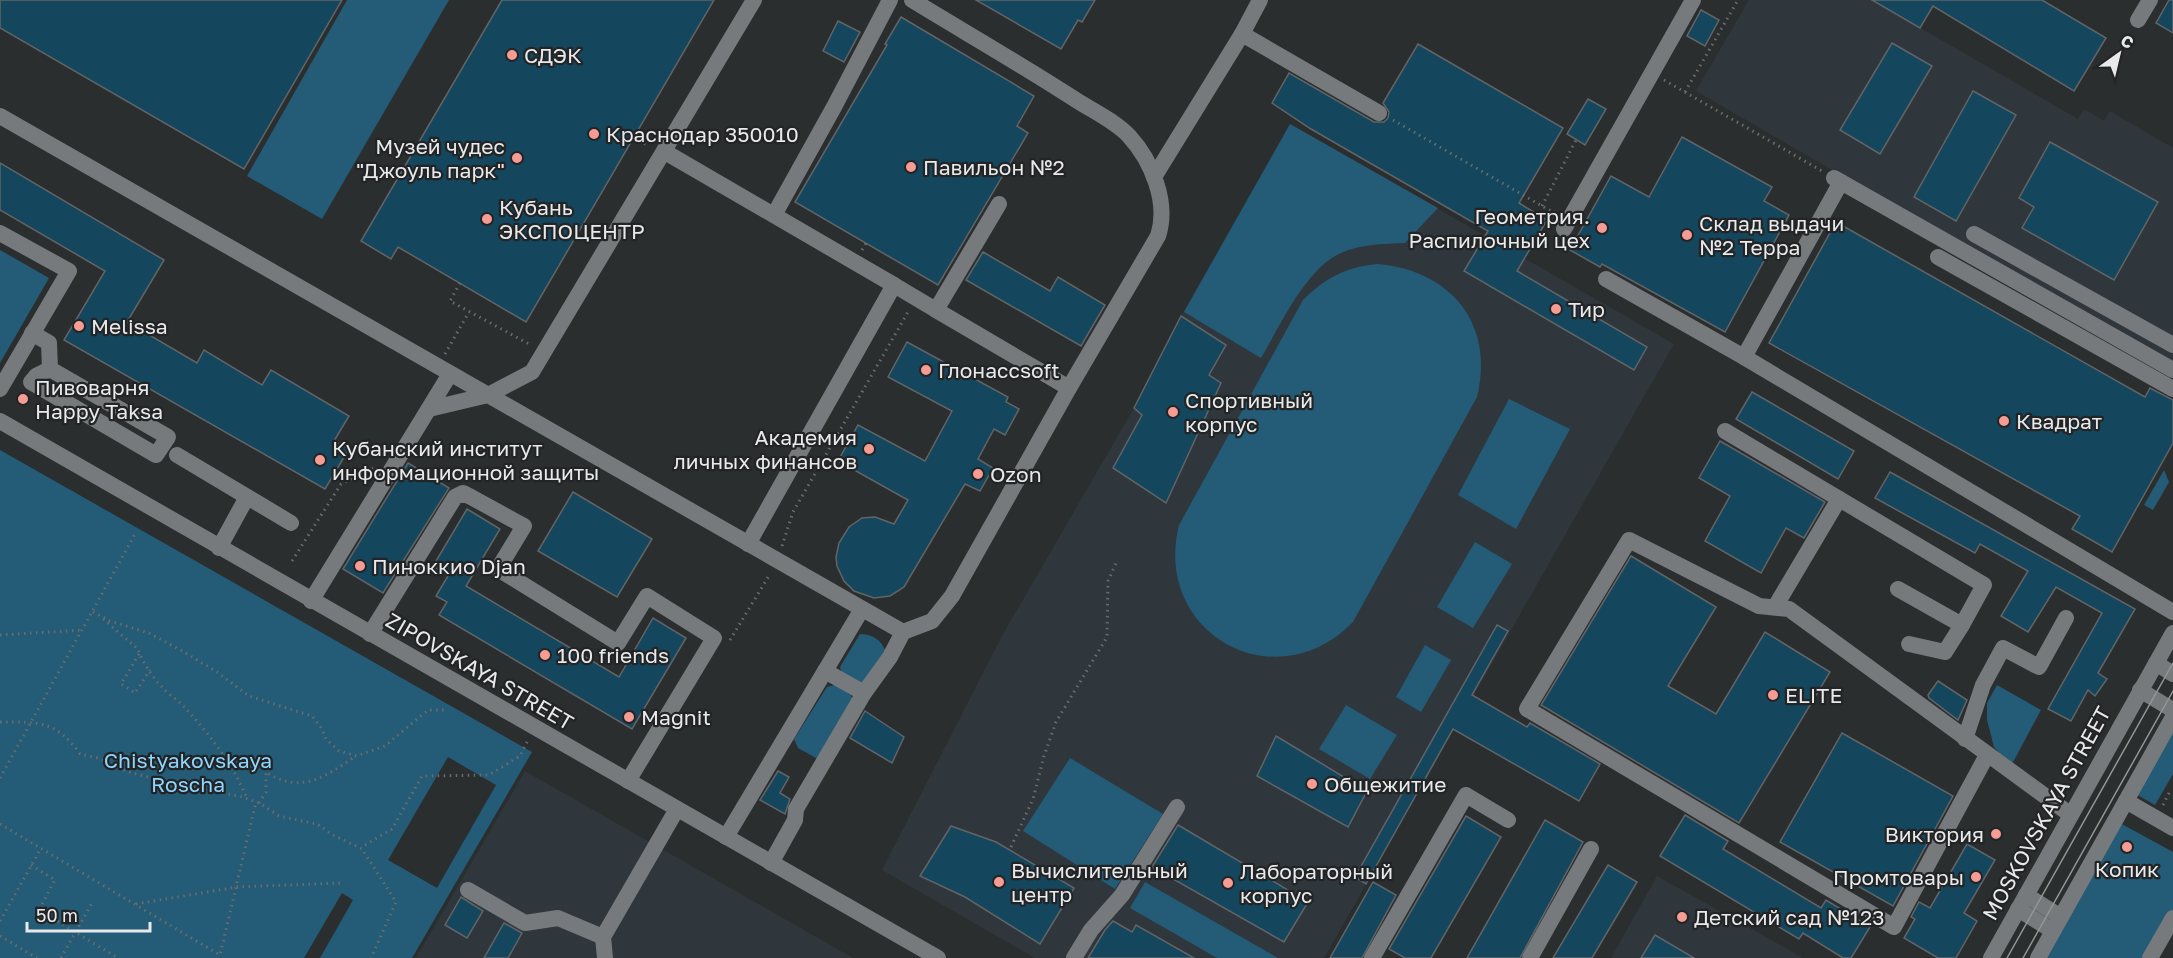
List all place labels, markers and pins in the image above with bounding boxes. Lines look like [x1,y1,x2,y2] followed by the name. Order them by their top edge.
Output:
[524,42,582,68] place label: СДЭК
[505,48,519,62] marker: СДЭК
[606,121,799,147] place label: Краснодар 350010
[587,127,601,141] marker: Краснодар 350010
[356,133,505,183] place label: Музей чудес "Джоуль парк"
[510,151,524,165] marker: Музей чудес "Джоуль парк"
[923,154,1065,180] place label: Павильон №2
[904,160,918,174] marker: Павильон №2
[499,194,645,244] place label: Кубань ЭКСПОЦЕНТР
[1408,203,1590,253] place label: Геометрия. Распилочный цех
[1699,210,1844,260] place label: Склад выдачи №2 Терра
[480,212,494,226] marker: Кубань ЭКСПОЦЕНТР
[1595,221,1609,235] marker: Геометрия. Распилочный цех
[1680,228,1694,242] marker: Склад выдачи №2 Терра
[1568,296,1605,322] place label: Тир
[1549,302,1563,316] marker: Тир
[91,313,168,339] place label: Melissa
[72,319,86,333] marker: Melissa
[938,357,1060,383] place label: Глонассsoft
[919,363,933,377] marker: Глонассsoft
[35,374,163,424] place label: Пивоварня Happy Taksa
[1185,387,1313,437] place label: Спортивный корпус
[16,392,30,406] marker: Пивоварня Happy Taksa
[1166,405,1180,419] marker: Спортивный корпус
[2016,408,2102,434] place label: Квадрат
[1997,414,2011,428] marker: Квадрат
[674,424,857,474] place label: Академия личных финансов
[332,435,599,485] place label: Кубанский институт информационной защиты
[862,442,876,456] marker: Академия личных финансов
[313,453,327,467] marker: Кубанский институт информационной защиты
[990,461,1042,487] place label: Ozon
[971,467,985,481] marker: Ozon
[372,553,526,579] place label: Пиноккио Djan
[353,559,367,573] marker: Пиноккио Djan
[557,642,669,668] place label: 100 friends
[538,648,552,662] marker: 100 friends
[1785,682,1842,708] place label: ELITE
[1766,688,1780,702] marker: ELITE
[641,704,711,730] place label: Magnit
[622,710,636,724] marker: Magnit
[1324,771,1446,797] place label: Общежитие
[1305,777,1319,791] marker: Общежитие
[1885,821,1984,847] place label: Виктория
[1989,827,2003,841] marker: Виктория
[2120,840,2134,854] marker: Копик
[2095,856,2159,882] place label: Копик
[1011,857,1188,907] place label: Вычислительный центр
[1240,858,1393,908] place label: Лабораторный корпус
[1833,864,1964,890] place label: Промтовары
[1969,870,1983,884] marker: Промтовары
[992,875,1006,889] marker: Вычислительный центр
[1221,876,1235,890] marker: Лабораторный корпус
[1694,904,1884,930] place label: Детский сад №123
[1675,910,1689,924] marker: Детский сад №123

